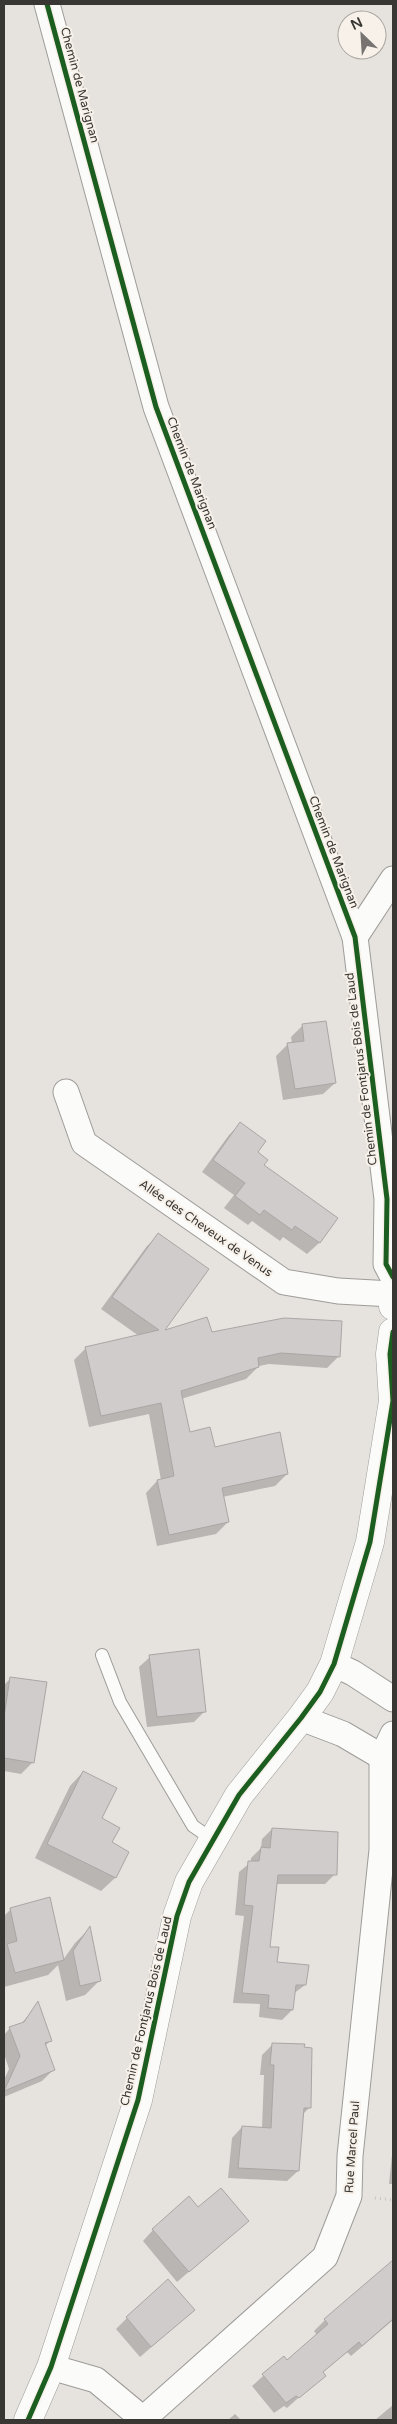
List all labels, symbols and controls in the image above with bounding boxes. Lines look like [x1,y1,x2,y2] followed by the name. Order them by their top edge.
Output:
[337,10,387,60] north arrow
[348,14,365,34] text: N
[58,26,102,144] street label: Chemin de Marignan
[164,415,220,531] street label: Chemin de Marignan
[306,794,362,910] street label: Chemin de Marignan
[342,972,380,1166] street label: Chemin de Fontjarus Bois de Laud
[137,1177,275,1280] street label: Allée des Cheveux de Venus
[117,1915,175,2107] street label: Chemin de Fontjarus Bois de Laud
[342,2100,362,2194] street label: Rue Marcel Paul

